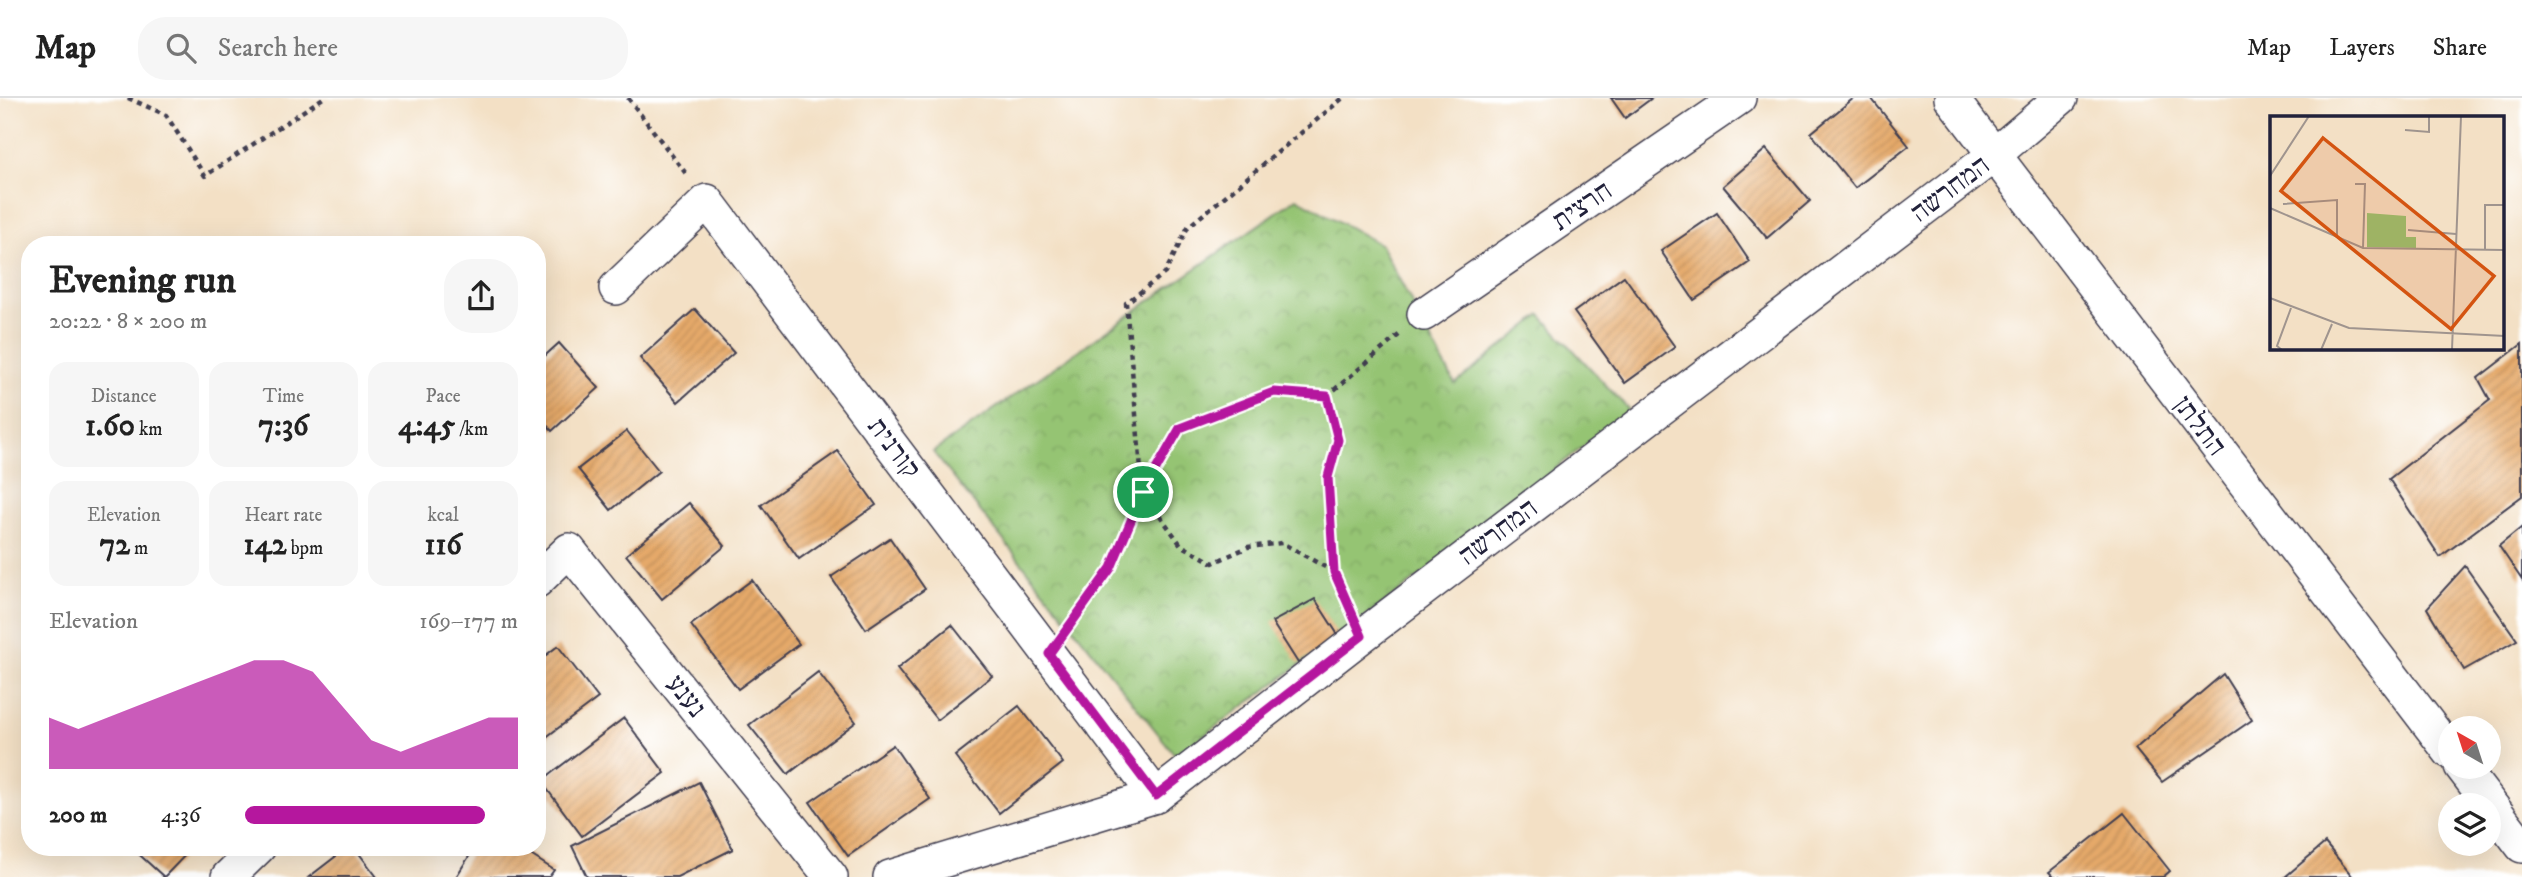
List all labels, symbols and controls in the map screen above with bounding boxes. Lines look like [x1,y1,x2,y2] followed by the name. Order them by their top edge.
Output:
[138,17,628,80] search box
[35,28,96,69] text: Map
[162,29,200,67] icon: search
[218,32,338,65] text: Search here
[2247,33,2291,63] text: Map
[2329,33,2395,63] text: Layers
[2433,33,2487,63] text: Share
[2270,116,2504,350] inset map
[1903,148,1997,230] street label: המחרשה
[1545,173,1619,239] street label: חרצית
[49,257,236,305] text: Evening run
[444,259,518,333] button: share
[49,307,207,336] text: 20:22 · 8 × 200 m
[91,385,157,408] text: Distance
[263,385,304,408] text: Time
[426,385,461,408] text: Pace
[2166,389,2234,463] street label: התלתן
[85,408,135,445] text: 1.60
[258,408,309,445] text: 7:36
[398,408,455,445] text: 4:45
[860,410,928,486] street label: קורנית
[135,418,163,441] text: km
[455,418,488,441] text: /km
[1113,462,1173,522] pin
[1124,473,1162,511] icon: arrive
[1451,491,1545,573] street label: המחרשה
[87,504,161,527] text: Elevation
[245,504,322,527] text: Heart rate
[428,504,459,527] text: kcal
[99,527,130,564] text: 72
[244,527,287,564] text: 142
[424,527,462,564] text: 116
[130,537,148,560] text: m
[287,537,323,560] text: bpm
[49,607,138,636] text: Elevation
[419,607,518,636] text: 169–177 m
[658,667,714,725] street label: נענע
[2438,716,2501,779] north arrow
[2438,716,2501,856] map controls
[2438,793,2501,856] button: layers
[49,801,107,830] text: 200 m
[161,801,201,830] text: 4:36

